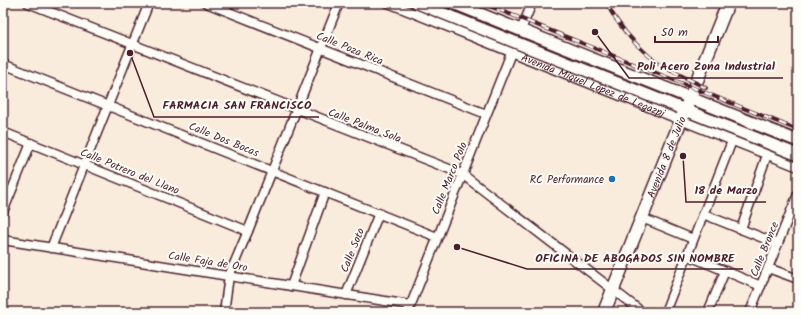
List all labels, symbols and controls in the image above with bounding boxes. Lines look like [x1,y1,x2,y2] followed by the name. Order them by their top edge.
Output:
[655,18,718,44] scale bar
[661,23,688,42] text: 50 m
[313,27,386,71] street label: Calle Poza Rica
[518,49,668,123] street label: Avenida Miguel López de Legazpi
[629,54,783,78] callout: Poli Acero Zona Industrial
[637,57,776,76] text: Poli Acero Zona Industrial
[154,93,319,117] callout: FARMACIA SAN FRANCISCO
[163,96,312,115] text: FARMACIA SAN FRANCISCO
[325,104,404,148] street label: Calle Palma Sola
[643,114,692,201] street label: Avenida 8 de Julio
[186,118,262,162] street label: Calle Dos Bocas
[427,139,473,217] street label: Calle Marco Polo
[77,144,182,200] street label: Calle Potrero del Llano
[530,171,604,189] place label: RC Performance
[607,174,617,184] marker: RC Performance
[686,178,766,202] callout: 18 de Marzo
[694,181,758,200] text: 18 de Marzo
[746,219,784,280] street label: Calle Bronce
[336,225,370,275] street label: Calle Soto
[527,245,743,269] callout: OFICINA DE ABOGADOS SIN NOMBRE
[167,247,249,277] street label: Calle Faja de Oro
[535,249,736,268] text: OFICINA DE ABOGADOS SIN NOMBRE

